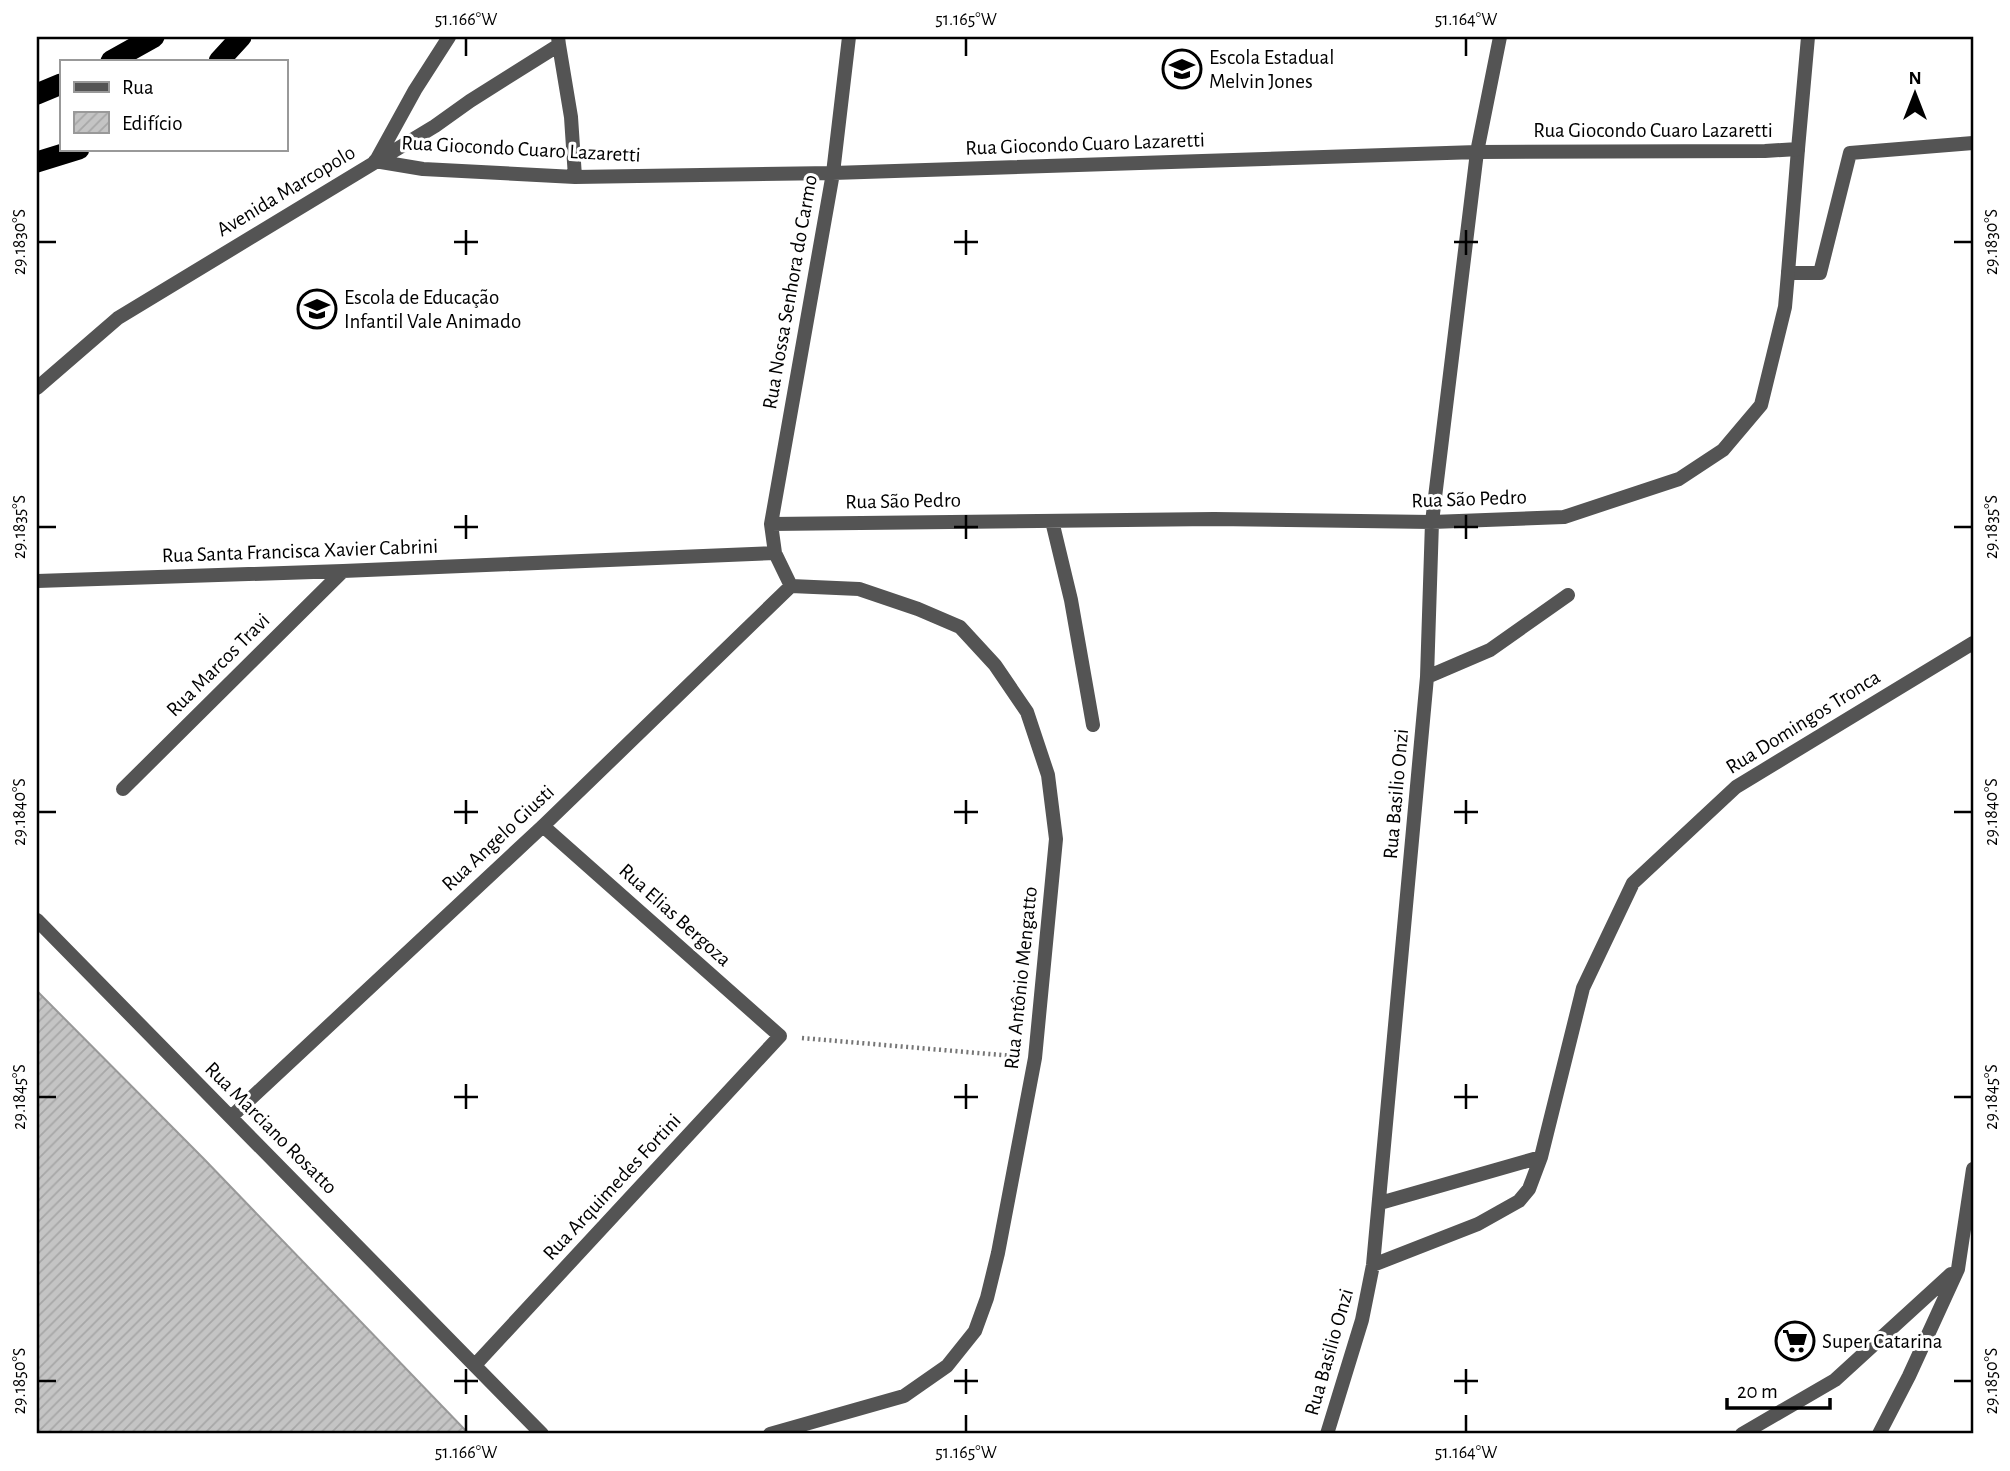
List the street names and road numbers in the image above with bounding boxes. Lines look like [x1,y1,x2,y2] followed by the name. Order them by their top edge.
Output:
[1533,120,1773,141] street label: Rua Giocondo Cuaro Lazaretti
[965,129,1205,159] street label: Rua Giocondo Cuaro Lazaretti
[401,132,641,166] street label: Rua Giocondo Cuaro Lazaretti
[213,141,359,241] street label: Avenida Marcopolo
[759,173,821,411] street label: Rua Nossa Senhora do Carmo
[1411,486,1527,512] street label: Rua São Pedro
[845,489,961,513] street label: Rua São Pedro
[161,536,439,566] street label: Rua Santa Francisca Xavier Cabrini
[162,609,274,721] street label: Rua Marcos Travi
[1722,666,1884,778] street label: Rua Domingos Tronca
[1380,728,1412,860] street label: Rua Basilio Onzi
[438,781,558,895] street label: Rua Angelo Giusti
[615,860,735,971] street label: Rua Elias Bergoza
[1001,885,1041,1071] street label: Rua Antônio Mengatto
[201,1058,341,1198] street label: Rua Marciano Rosatto
[539,1110,685,1264] street label: Rua Arquimedes Fortini
[1301,1286,1357,1418] street label: Rua Basilio Onzi

